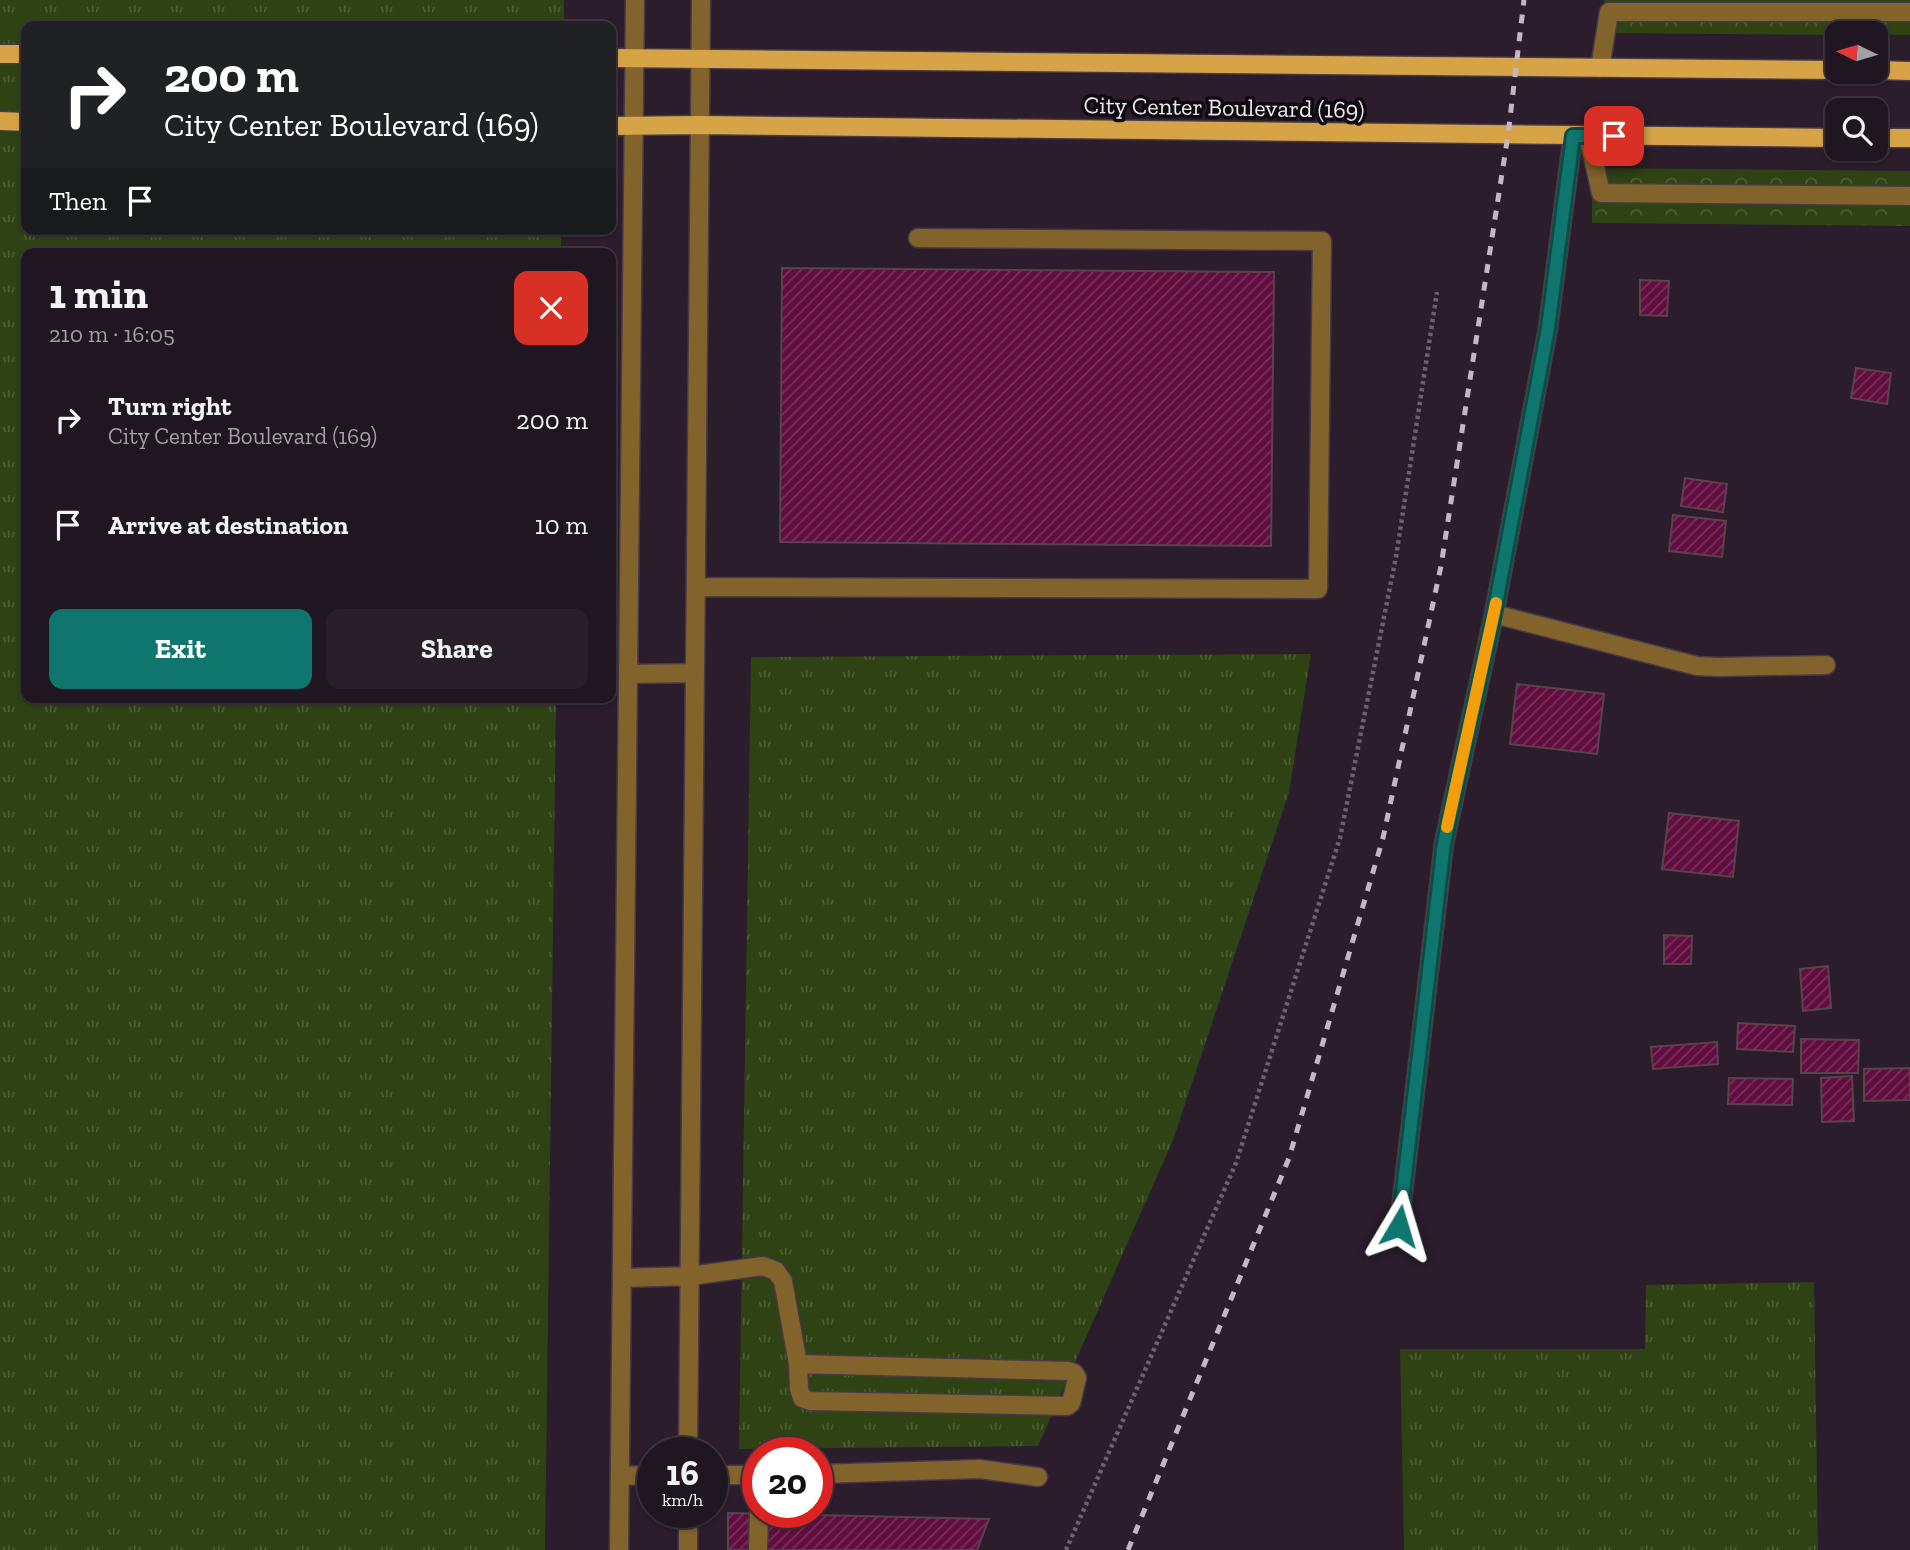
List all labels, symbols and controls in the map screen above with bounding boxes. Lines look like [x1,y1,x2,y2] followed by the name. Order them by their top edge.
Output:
[1825,21,1888,84] north arrow
[1825,21,1888,161] map controls
[164,46,299,105] text: 200 m
[49,49,140,140] icon: right
[1083,90,1365,124] street label: City Center Boulevard (169)
[1825,98,1888,161] button: search
[164,106,539,144] text: City Center Boulevard (169)
[1584,106,1644,166] pin
[1595,117,1633,155] icon: arrive
[121,182,159,220] icon: arrive
[49,185,107,217] text: Then
[49,268,148,319] text: 1 min
[514,271,588,345] button: close
[49,320,175,348] text: 210 m · 16:05
[108,390,231,422] text: Turn right
[49,401,87,439] icon: right
[516,404,588,436] text: 200 m
[108,422,377,450] text: City Center Boulevard (169)
[49,506,87,544] icon: arrive
[108,509,348,541] text: Arrive at destination
[535,509,588,541] text: 10 m
[49,609,312,689] button: Exit
[326,609,588,689] button: Share
[1362,1189,1436,1263] position arrow
[742,1437,833,1528] speed limit sign: 20
[666,1452,699,1494] text: 16
[662,1489,703,1511] text: km/h

